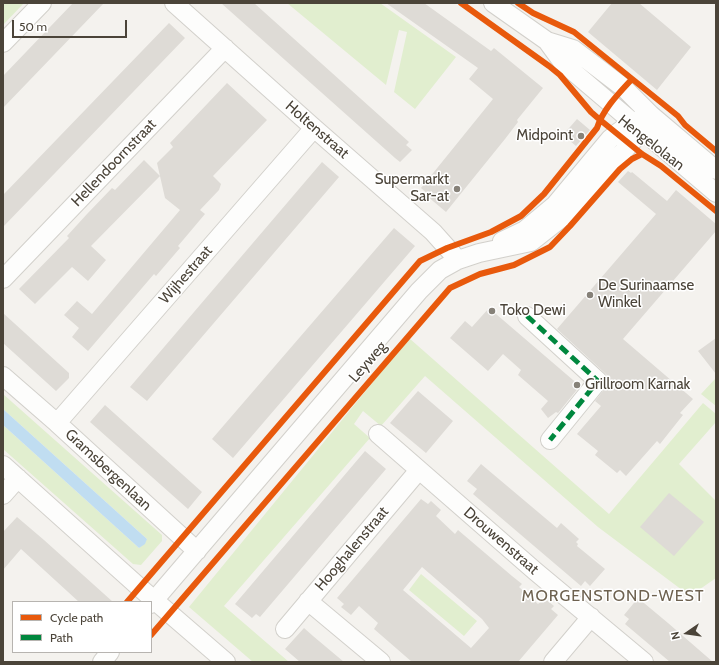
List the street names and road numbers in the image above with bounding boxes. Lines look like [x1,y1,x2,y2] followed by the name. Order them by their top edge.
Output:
[282,98,352,162] street label: Holtenstraat
[614,111,688,175] street label: Hengelolaan
[68,116,160,210] street label: Hellendoornstraat
[156,242,216,308] street label: Wijhestraat
[345,338,391,386] street label: Leyweg
[61,425,155,515] street label: Gramsbergenlaan
[312,503,392,595] street label: Hooghalenstraat
[460,504,542,578] street label: Drouwenstraat

